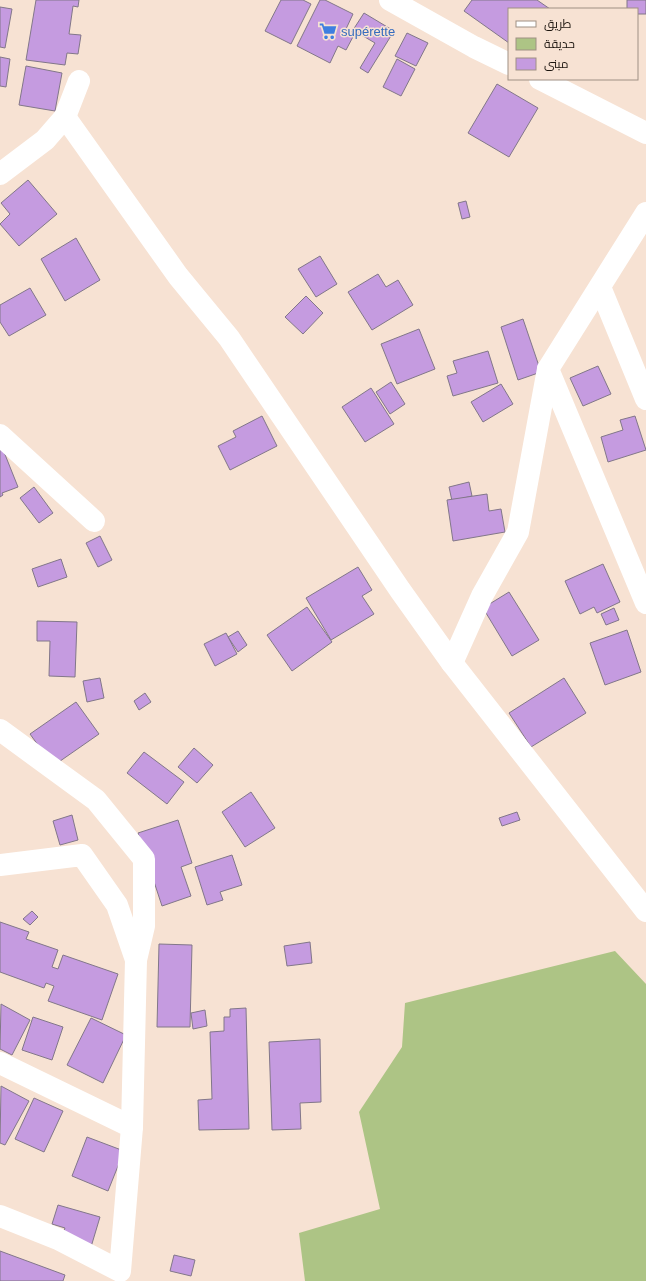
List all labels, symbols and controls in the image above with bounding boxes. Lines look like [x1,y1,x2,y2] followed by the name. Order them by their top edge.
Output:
[508,8,638,80] legend
[544,17,572,31] text: طريق
[318,21,338,41] supermarket icon: supérette
[341,24,395,39] place label: supérette
[544,37,575,51] text: حديقة
[544,57,569,71] text: مبنى

